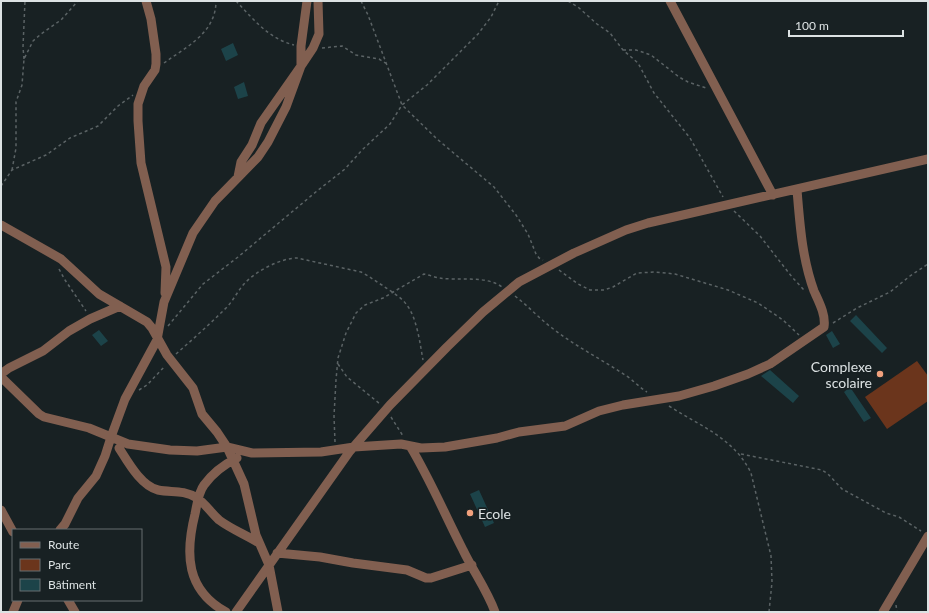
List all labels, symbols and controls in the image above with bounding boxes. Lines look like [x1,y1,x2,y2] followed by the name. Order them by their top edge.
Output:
[789,12,903,38] scale bar
[795,18,829,33] text: 100 m
[811,358,872,391] place label: Complexe scolaire
[875,369,885,379] marker: Complexe scolaire
[478,505,511,522] place label: Ecole
[465,508,475,518] marker: Ecole
[12,529,142,601] legend
[48,537,79,552] text: Route
[48,557,71,572] text: Parc
[48,577,97,592] text: Bâtiment

